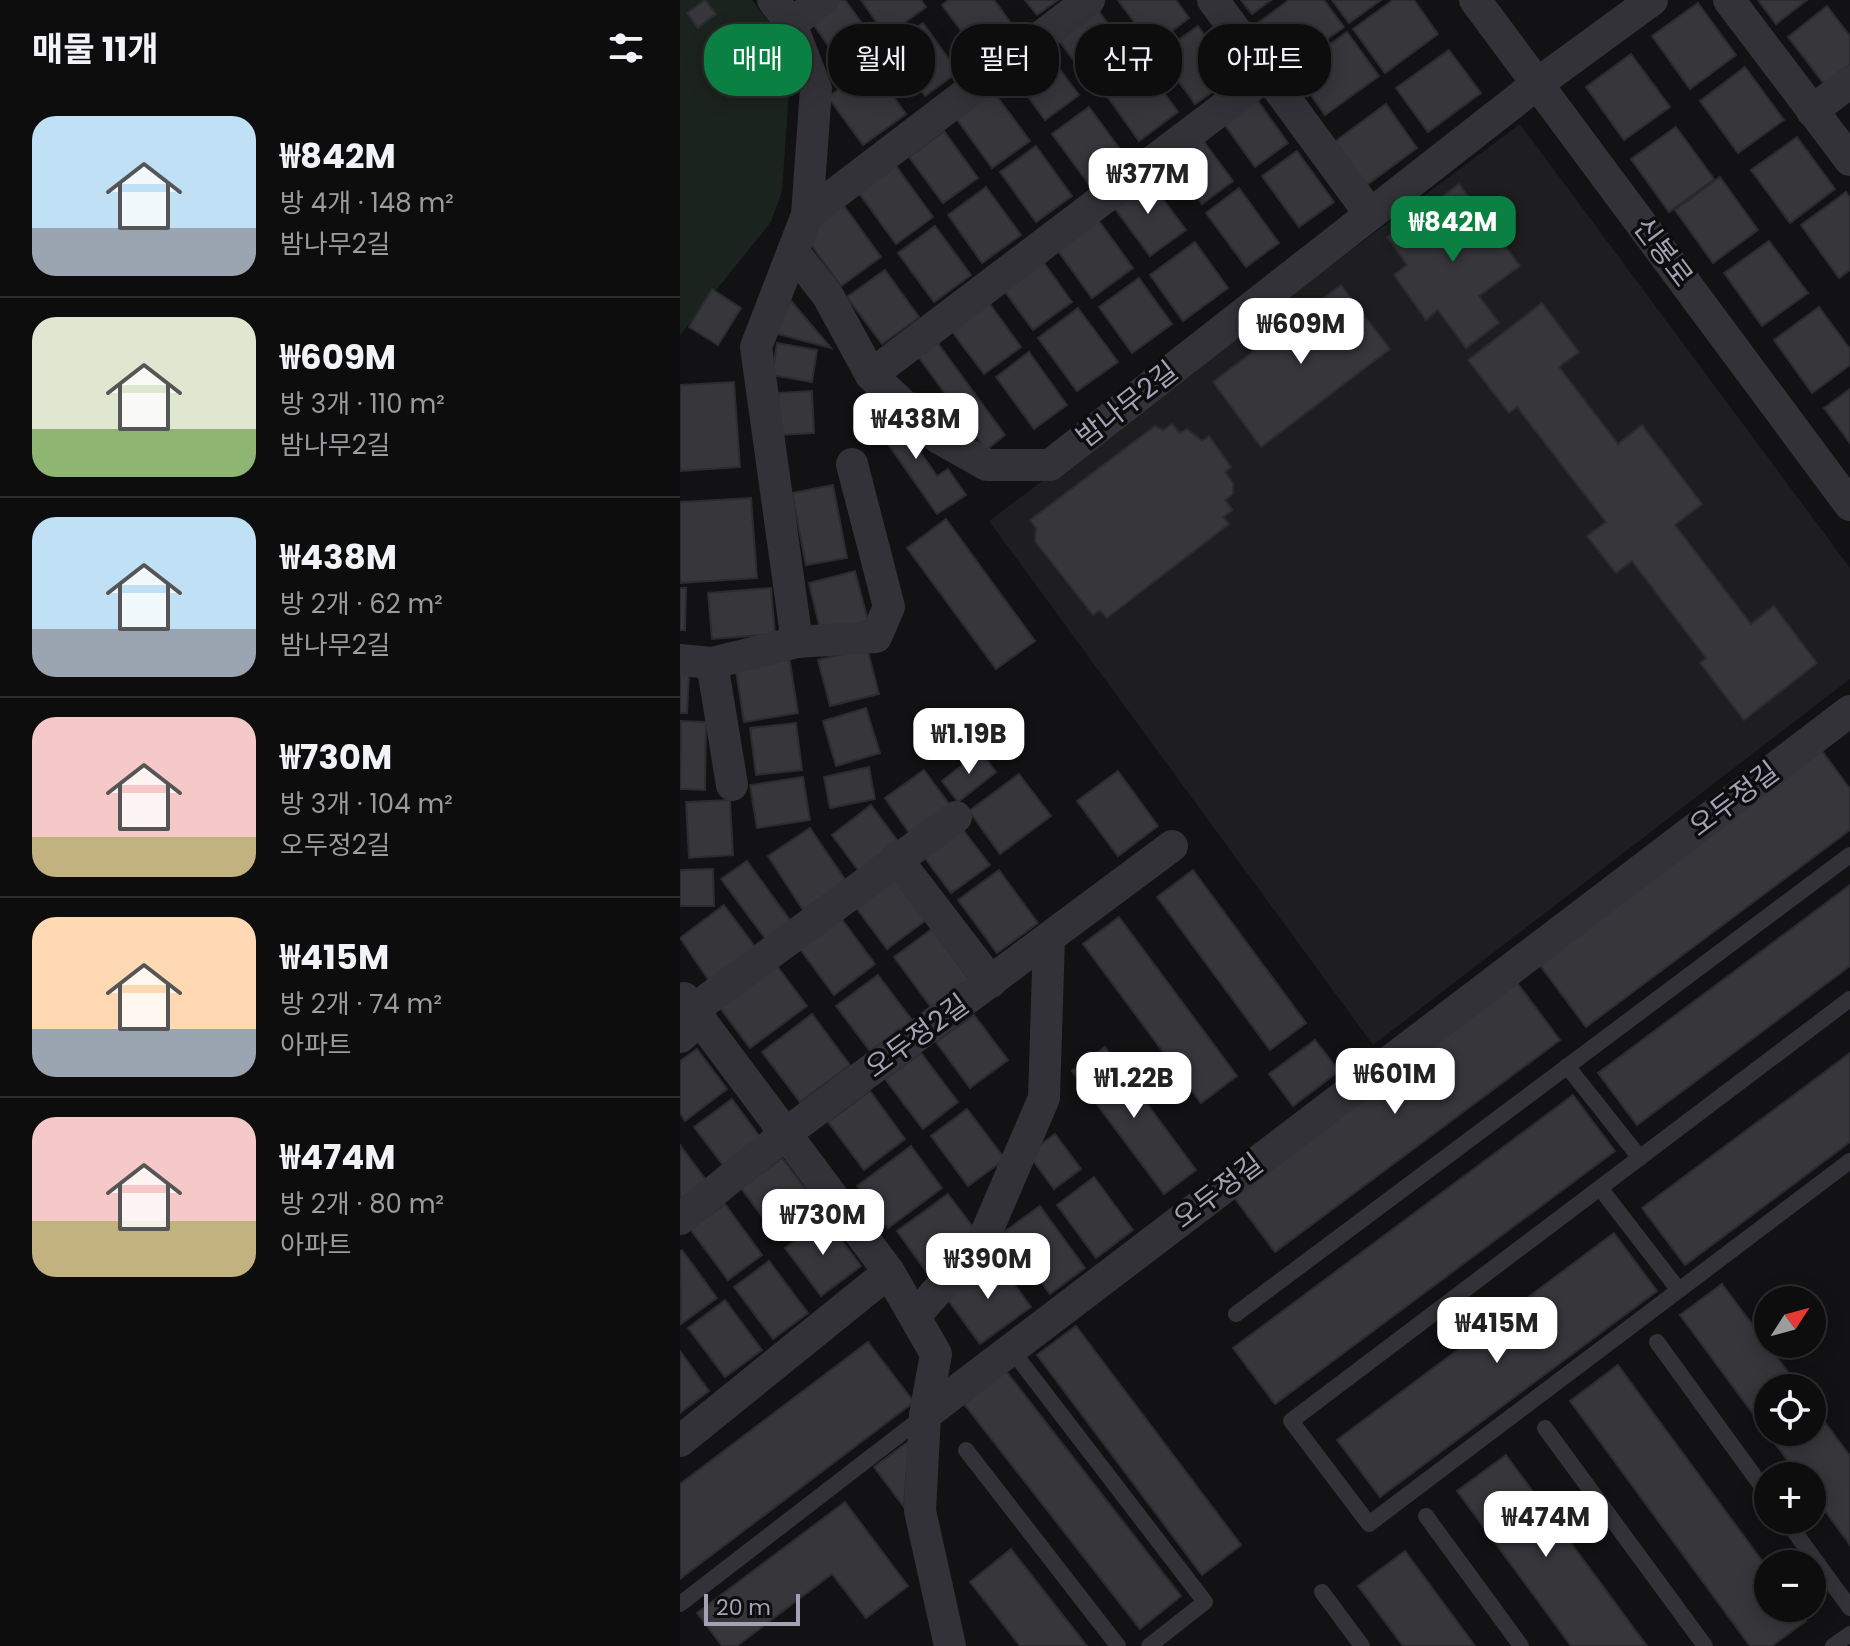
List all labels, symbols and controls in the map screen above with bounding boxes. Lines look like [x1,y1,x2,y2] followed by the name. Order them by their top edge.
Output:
[704,24,812,96] chip: 매매
[828,24,935,96] chip: 월세
[951,24,1059,96] chip: 필터
[1075,24,1182,96] chip: 신규
[1198,24,1331,96] chip: 아파트
[32,25,159,73] text: 매물 11개
[604,26,648,70] icon: filters
[280,132,396,180] text: ₩842M
[96,148,192,244] icon: home
[1092,148,1204,216] pin: ₩377M
[1107,156,1189,192] text: ₩377M
[280,185,454,221] text: 방 4개 · 148 m²
[1397,196,1509,264] pin: ₩842M
[1409,204,1497,240] text: ₩842M
[1624,209,1702,295] street label: 신봉로
[280,226,391,262] text: 밤나무2길
[1245,298,1357,366] pin: ₩609M
[1257,306,1345,342] text: ₩609M
[280,333,396,381] text: ₩609M
[96,349,192,445] icon: home
[1068,352,1186,456] street label: 밤나무2길
[280,386,445,422] text: 방 3개 · 110 m²
[860,393,972,461] pin: ₩438M
[871,401,961,437] text: ₩438M
[280,427,391,463] text: 밤나무2길
[280,533,397,581] text: ₩438M
[96,549,192,645] icon: home
[280,586,443,622] text: 방 2개 · 62 m²
[280,627,391,663] text: 밤나무2길
[904,708,1034,776] pin: ₩1.19B
[931,716,1007,752] text: ₩1.19B
[280,733,392,781] text: ₩730M
[96,749,192,845] icon: home
[1681,752,1787,846] street label: 오두정길
[280,786,453,822] text: 방 3개 · 104 m²
[280,827,391,863] text: 오두정2길
[280,933,389,981] text: ₩415M
[96,949,192,1045] icon: home
[857,985,977,1087] street label: 오두정2길
[280,986,442,1022] text: 방 2개 · 74 m²
[280,1027,352,1063] text: 아파트
[1339,1048,1451,1116] pin: ₩601M
[1069,1052,1199,1120] pin: ₩1.22B
[1354,1056,1436,1092] text: ₩601M
[1094,1060,1174,1096] text: ₩1.22B
[280,1133,396,1181] text: ₩474M
[1165,1144,1271,1238] street label: 오두정길
[96,1149,192,1245] icon: home
[280,1186,444,1222] text: 방 2개 · 80 m²
[767,1189,879,1257] pin: ₩730M
[780,1197,866,1233] text: ₩730M
[280,1227,352,1263] text: 아파트
[932,1233,1044,1301] pin: ₩390M
[944,1241,1032,1277] text: ₩390M
[1754,1286,1826,1358] north arrow
[1754,1286,1826,1622] map controls
[1441,1297,1553,1365] pin: ₩415M
[1455,1305,1539,1341] text: ₩415M
[1754,1374,1826,1446] button: locate
[1754,1462,1826,1534] button: +
[1490,1491,1602,1559] pin: ₩474M
[1502,1499,1590,1535] text: ₩474M
[1754,1550,1826,1622] button: −
[704,1590,800,1626] scale bar
[716,1592,771,1623] text: 20 m

